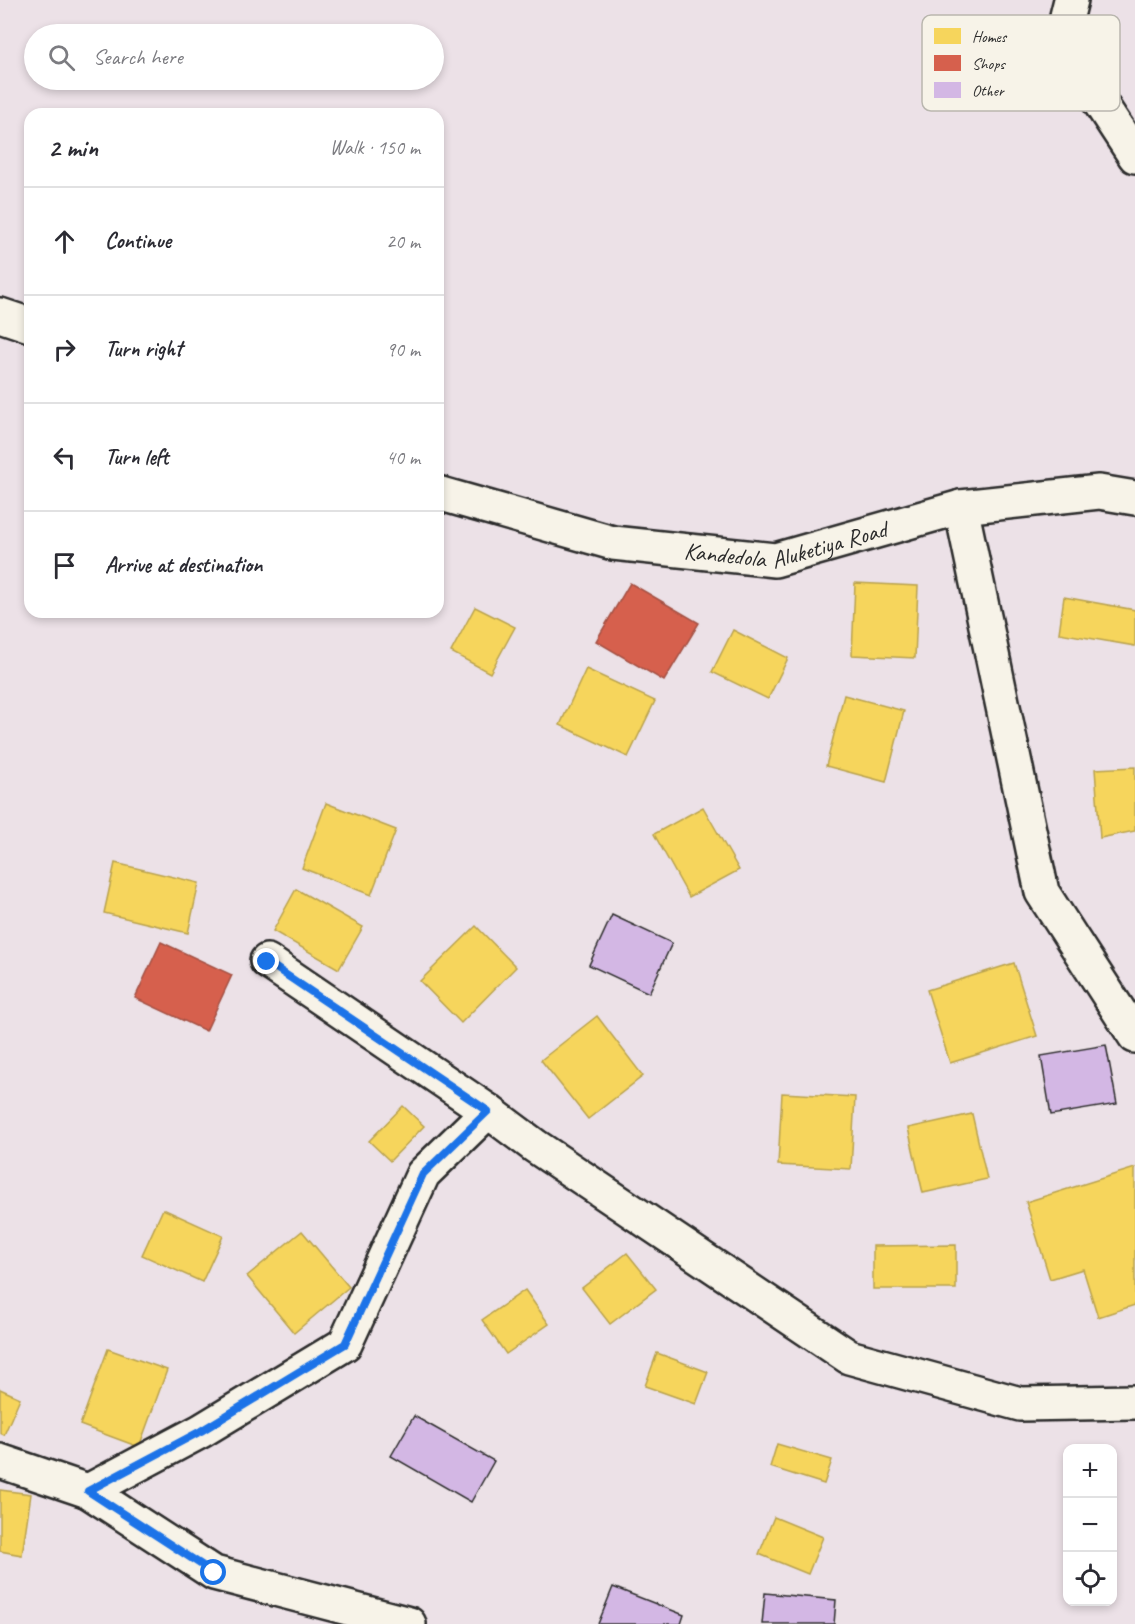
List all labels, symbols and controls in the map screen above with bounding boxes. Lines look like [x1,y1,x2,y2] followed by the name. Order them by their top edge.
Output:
[922,15,1120,111] legend
[24,24,444,90] search box
[972,27,1008,47] text: Homes
[45,41,78,74] icon: search
[93,43,183,71] text: Search here
[972,54,1006,74] text: Shops
[972,81,1005,101] text: Other
[48,131,98,164] text: 2 min
[330,135,420,160] text: Walk · 150 m
[48,225,81,258] icon: ahead
[105,227,171,255] text: Continue
[386,229,420,254] text: 20 m
[48,333,81,366] icon: right
[105,335,182,363] text: Turn right
[386,337,420,362] text: 90 m
[48,441,81,474] icon: left
[105,443,169,471] text: Turn left
[386,445,420,470] text: 40 m
[683,513,894,575] street label: Kandedola Aluketiya Road
[48,549,81,582] icon: arrive
[105,551,262,579] text: Arrive at destination
[253,948,279,974] route end
[1063,1444,1117,1606] map controls
[1063,1444,1117,1498] button: +
[1063,1498,1117,1552] button: −
[1063,1552,1117,1606] button: locate
[200,1559,226,1585] route start

